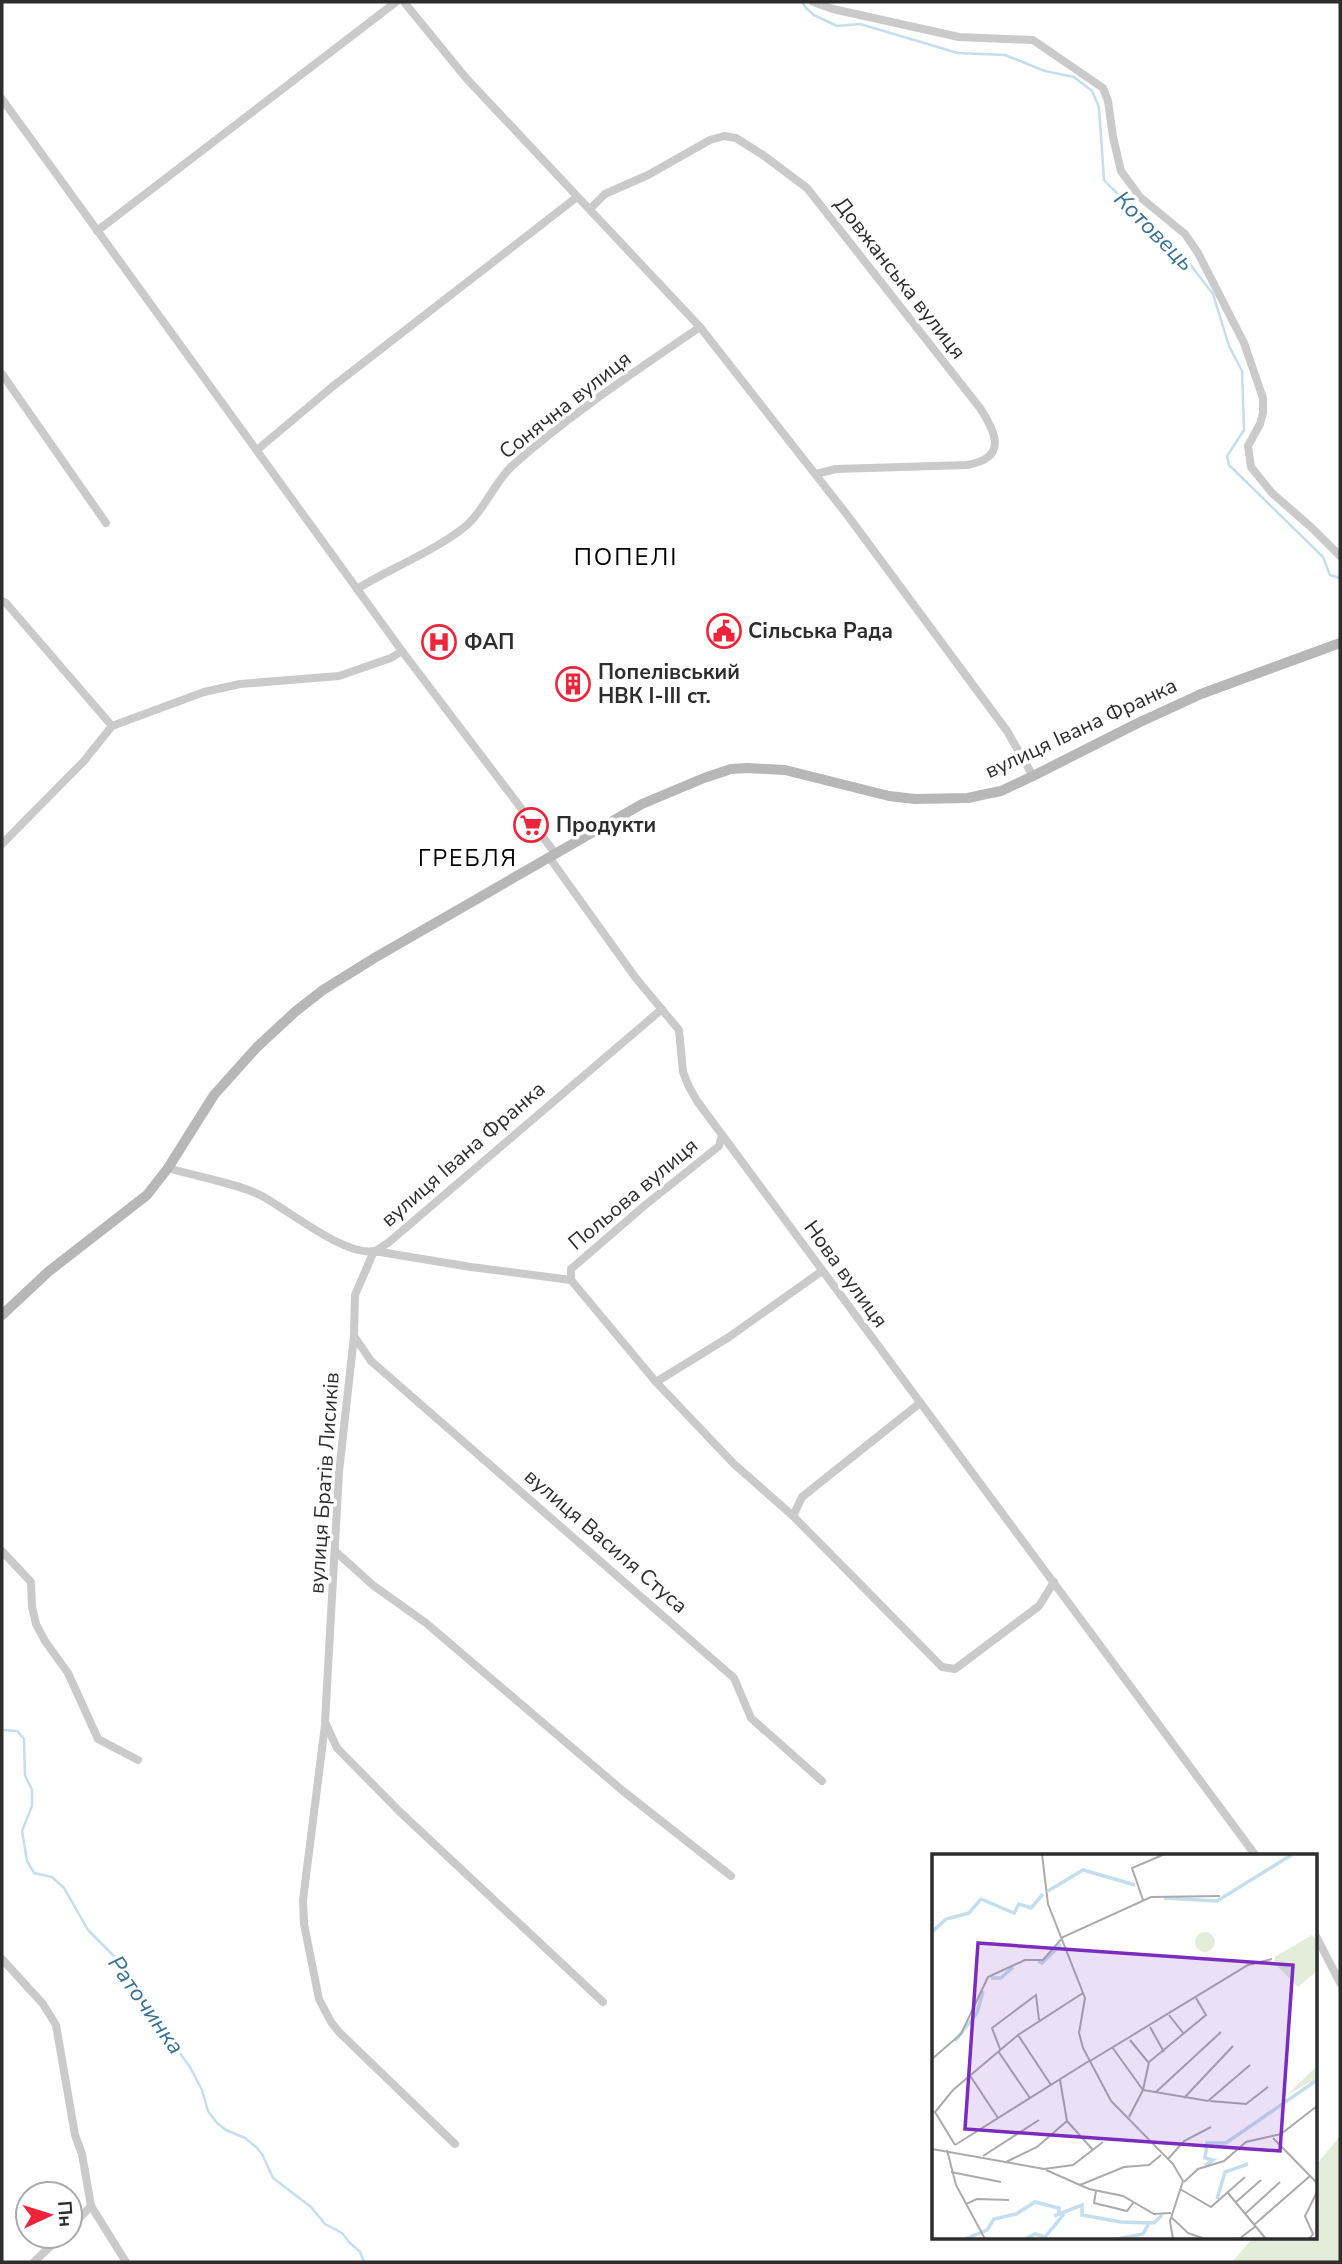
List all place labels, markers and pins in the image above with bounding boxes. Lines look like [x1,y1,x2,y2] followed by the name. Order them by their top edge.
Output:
[705,612,743,650] public building icon: Сільська Рада
[748,617,893,645] place label: Сільська Рада
[420,623,458,661] hospital icon: ФАП
[464,628,514,656] place label: ФАП
[598,658,740,710] place label: Попелівський НВК І-ІІІ ст.
[554,665,592,703] building icon: Попелівський НВК І-ІІІ ст.
[512,806,550,844] supermarket icon: Продукти
[556,811,656,839] place label: Продукти

